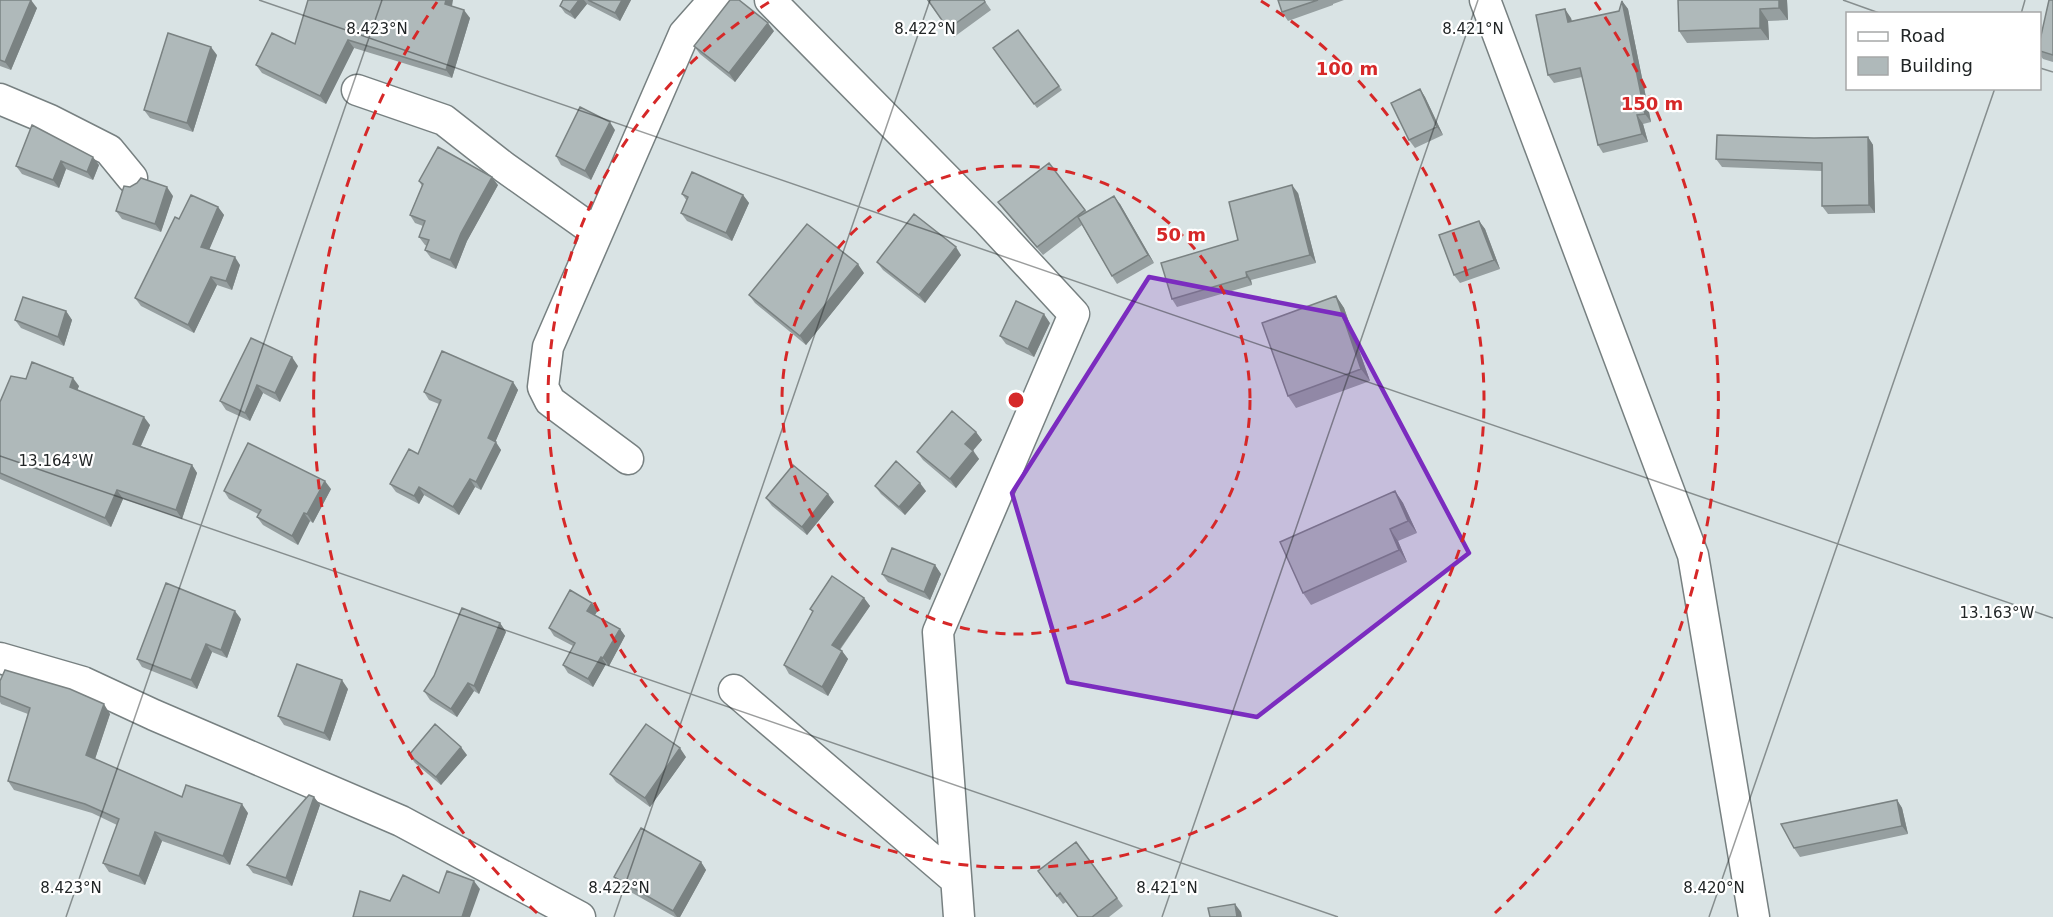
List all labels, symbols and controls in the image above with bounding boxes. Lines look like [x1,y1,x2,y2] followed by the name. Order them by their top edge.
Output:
[1846,12,2041,90] legend
[346,20,408,38] text: 8.423°N
[894,20,956,38] text: 8.422°N
[1442,20,1504,38] text: 8.421°N
[1900,25,1945,46] text: Road
[1900,55,1973,76] text: Building
[1316,58,1378,79] text: 100 m
[1621,93,1683,114] text: 150 m
[1156,224,1206,245] text: 50 m
[1006,390,1026,410] centre of rings
[19,452,94,470] text: 13.164°W
[1960,604,2035,622] text: 13.163°W
[40,879,102,897] text: 8.423°N
[588,879,650,897] text: 8.422°N
[1136,879,1198,897] text: 8.421°N
[1683,879,1745,897] text: 8.420°N

